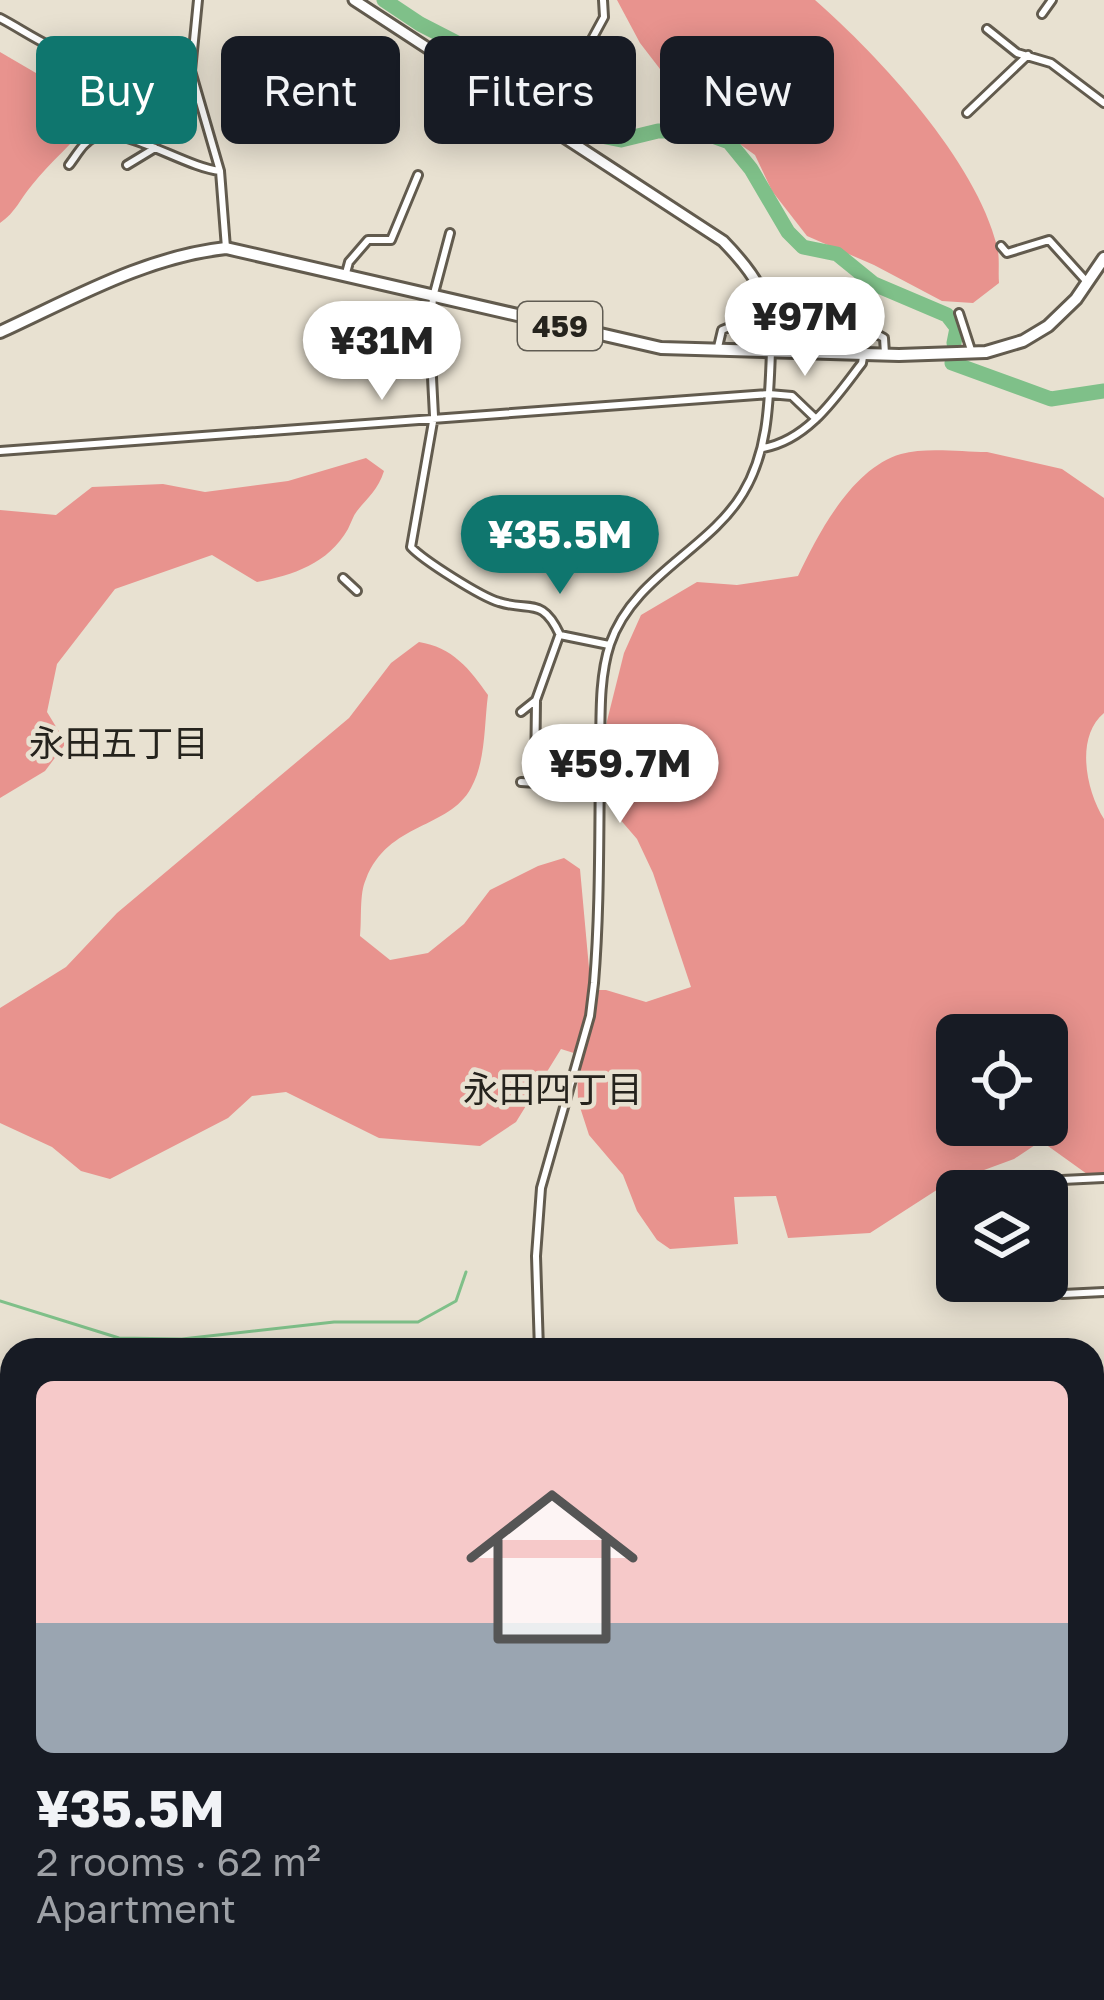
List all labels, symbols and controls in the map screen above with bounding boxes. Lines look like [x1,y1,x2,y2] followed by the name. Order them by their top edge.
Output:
[36,36,197,144] chip: Buy
[221,36,400,144] chip: Rent
[424,36,636,144] chip: Filters
[660,36,834,144] chip: New
[734,277,876,379] pin: ¥97M
[752,292,858,339] text: ¥97M
[311,301,453,403] pin: ¥31M
[518,302,602,350] road number: 459
[330,316,434,363] text: ¥31M
[462,495,658,597] pin: ¥35.5M
[488,510,632,557] text: ¥35.5M
[29,721,209,764] district label: 永田五丁目
[522,724,718,826] pin: ¥59.7M
[549,739,691,786] text: ¥59.7M
[936,1014,1068,1302] map controls
[936,1014,1068,1146] button: locate
[463,1067,643,1110] district label: 永田四丁目
[936,1170,1068,1302] button: layers
[444,1459,660,1675] icon: home
[36,1777,225,1838] text: ¥35.5M
[36,1838,321,1885] text: 2 rooms · 62 m²
[36,1885,236,1932] text: Apartment

